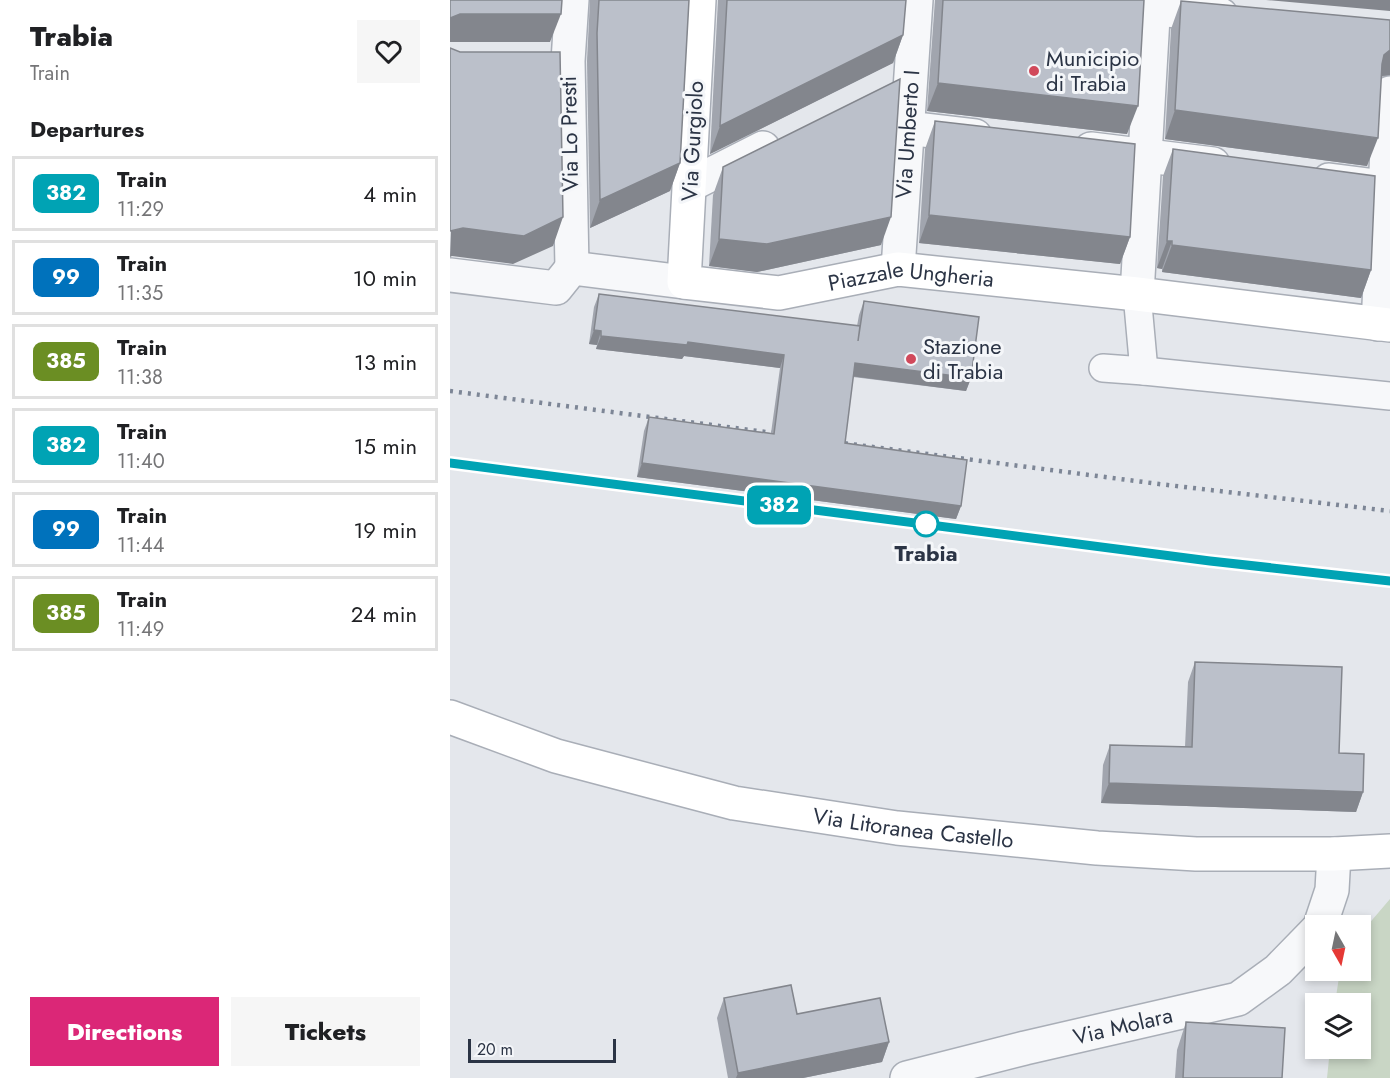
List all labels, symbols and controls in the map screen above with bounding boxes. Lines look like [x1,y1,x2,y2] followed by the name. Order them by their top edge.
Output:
[30,16,113,57] text: Trabia
[357,20,420,83] button: heart
[1046,42,1139,99] place label: Municipio di Trabia
[30,59,70,88] text: Train
[1027,64,1041,78] marker: Municipio di Trabia
[887,69,927,200] street label: Via Umberto I
[552,76,586,192] street label: Via Lo Presti
[673,80,711,202] street label: Via Gurgiolo
[30,113,144,145] text: Departures
[117,163,167,195] text: Train
[46,178,86,208] text: 382
[363,178,417,210] text: 4 min
[117,195,164,224] text: 11:29
[117,247,167,279] text: Train
[825,252,996,299] street label: Piazzale Ungheria
[52,262,80,292] text: 99
[353,262,417,294] text: 10 min
[117,279,163,308] text: 11:35
[923,330,1003,387] place label: Stazione di Trabia
[117,331,167,363] text: Train
[46,346,86,376] text: 385
[354,346,417,378] text: 13 min
[904,352,918,366] marker: Stazione di Trabia
[117,363,163,392] text: 11:38
[117,415,167,447] text: Train
[46,430,86,460] text: 382
[354,430,417,462] text: 15 min
[117,447,165,476] text: 11:40
[744,486,814,524] line badge: 382
[759,490,799,520] text: 382
[117,499,167,531] text: Train
[913,511,939,537] marker: Trabia
[52,514,80,544] text: 99
[353,514,417,546] text: 19 min
[117,531,164,560] text: 11:44
[895,537,958,569] place label: Trabia
[117,583,167,615] text: Train
[46,598,86,628] text: 385
[351,598,417,630] text: 24 min
[117,615,164,644] text: 11:49
[811,799,1015,856] street label: Via Litoranea Castello
[1305,915,1371,981] north arrow
[1305,915,1371,1059] map controls
[1305,993,1371,1059] button: layers
[30,997,219,1066] button: Directions
[231,997,420,1066] button: Tickets
[1070,999,1176,1052] street label: Via Molara
[468,1036,616,1064] scale bar
[477,1038,513,1061] text: 20 m

